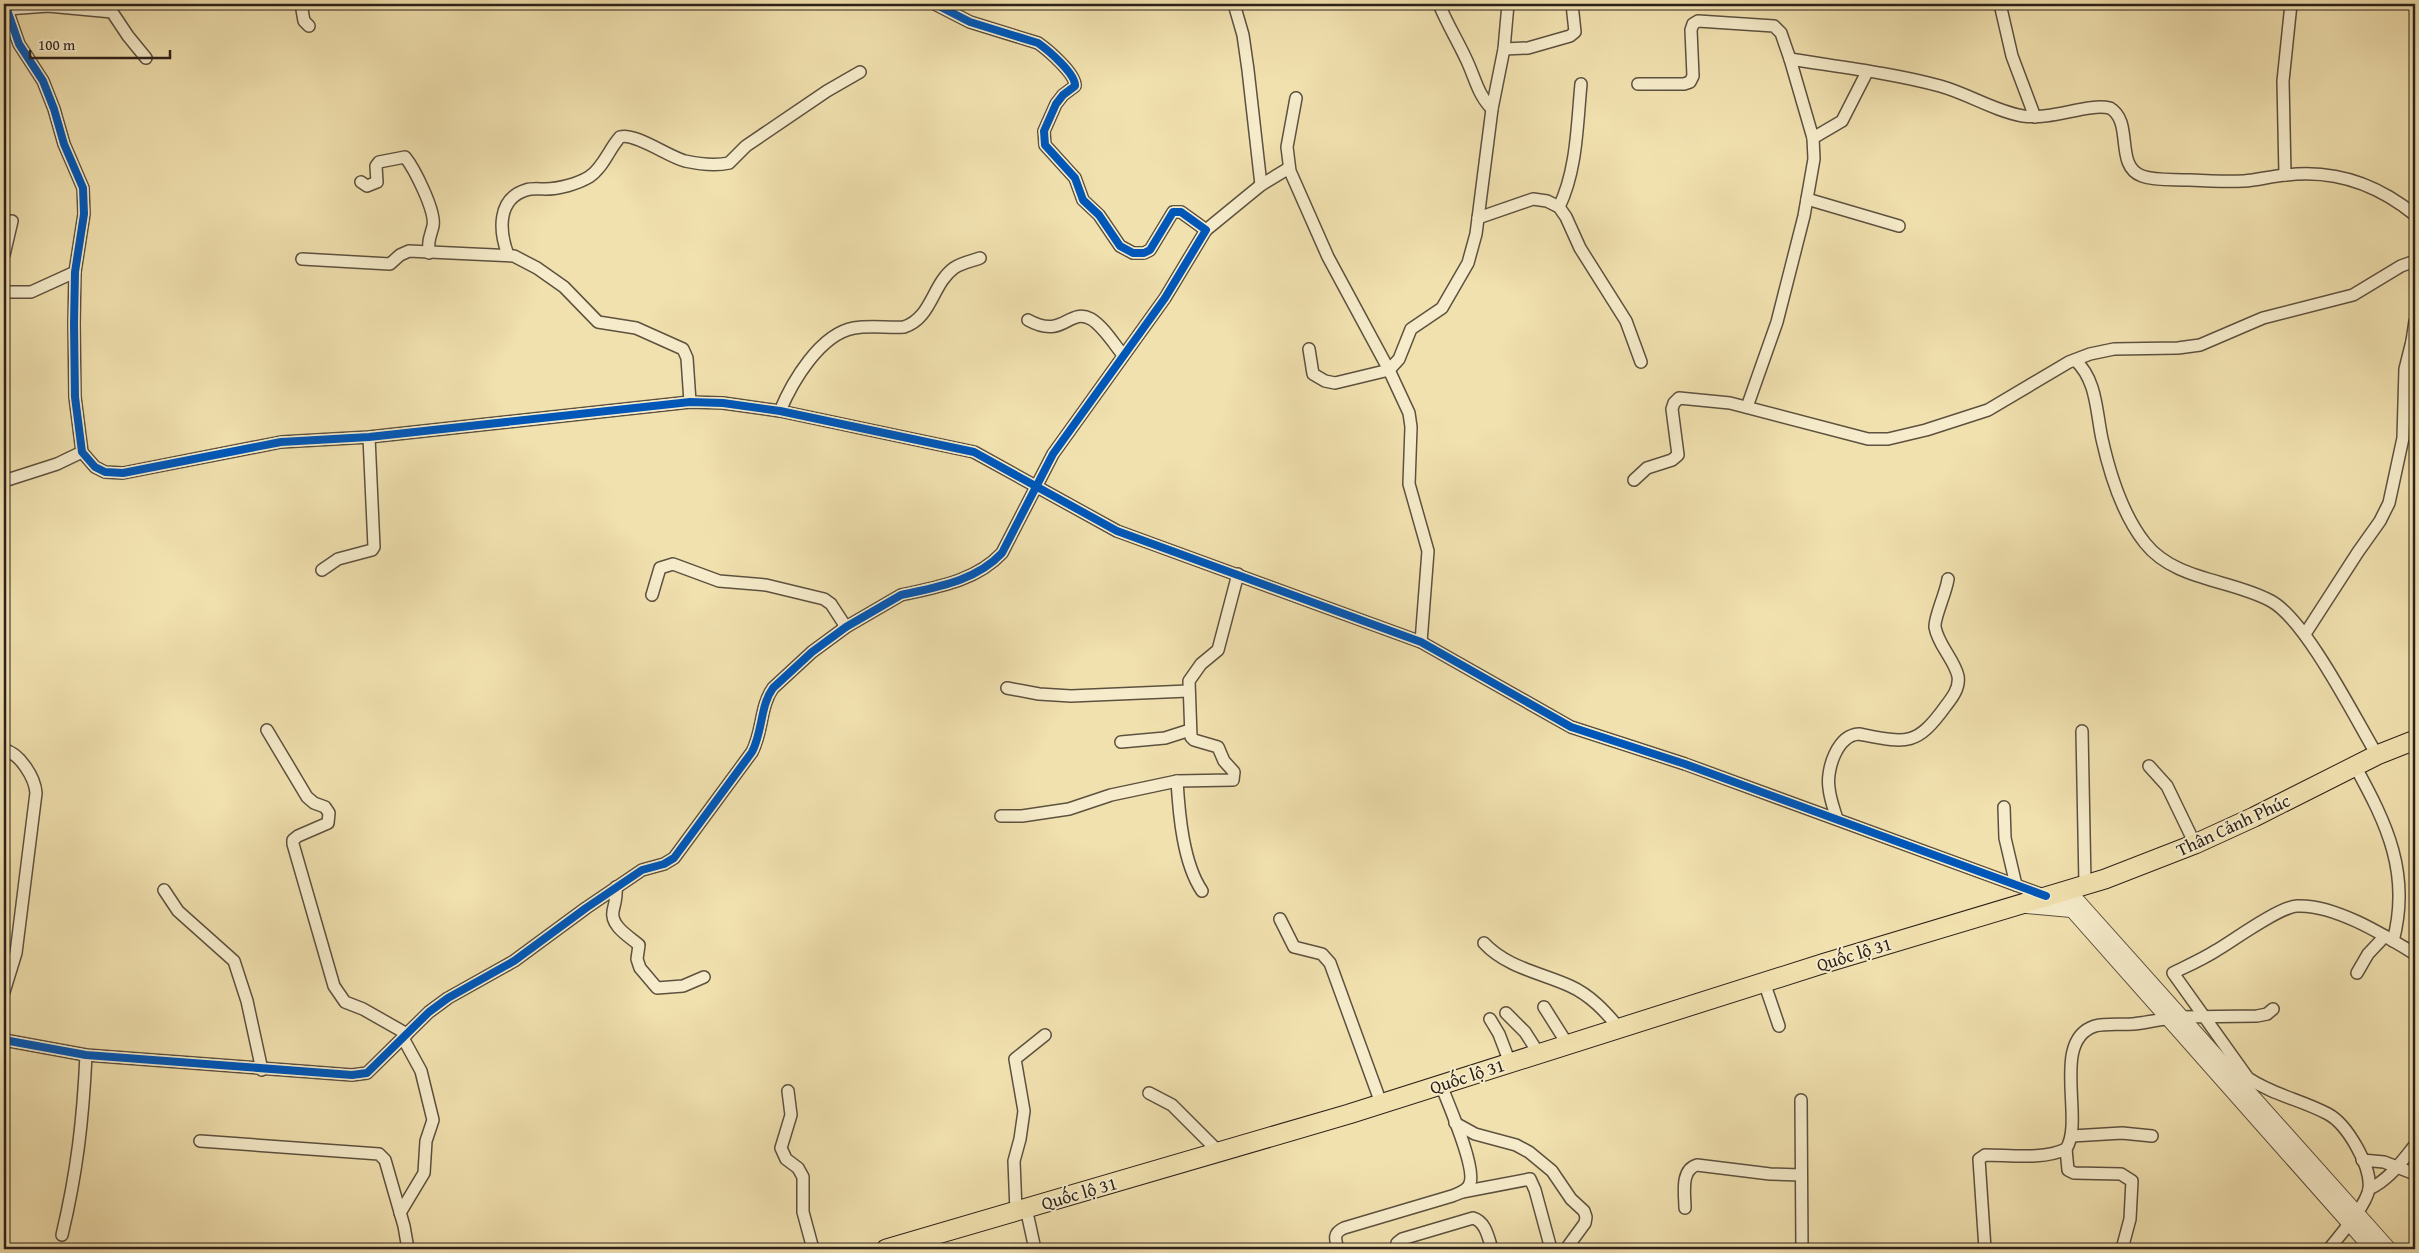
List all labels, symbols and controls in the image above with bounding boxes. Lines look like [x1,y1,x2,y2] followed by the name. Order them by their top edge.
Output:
[30,28,170,60] scale bar
[38,34,76,55] text: 100 m
[2172,787,2294,863] street label: Thân Cảnh Phúc
[1813,930,1895,978] street label: Quốc lộ 31
[1426,1051,1508,1101] street label: Quốc lộ 31
[1038,1169,1120,1217] street label: Quốc lộ 31

